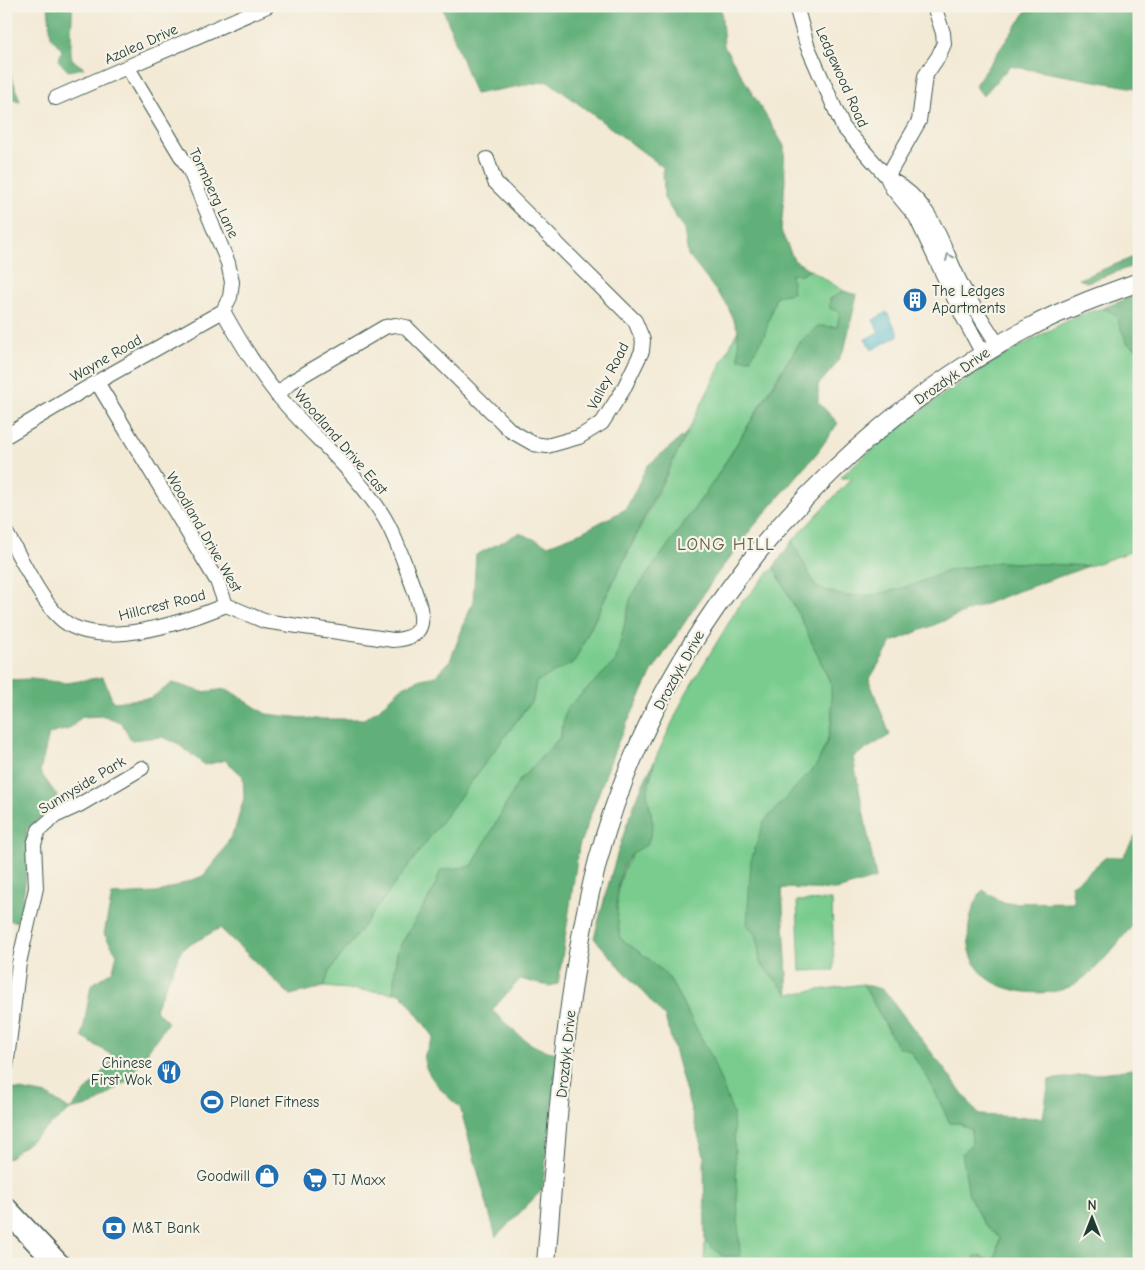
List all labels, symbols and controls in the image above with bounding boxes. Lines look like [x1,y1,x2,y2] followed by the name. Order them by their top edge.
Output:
[102,20,181,68] street label: Azalea Drive
[812,24,872,130] street label: Ledgewood Road
[185,145,243,241] street label: Tormberg Lane
[944,253,955,262] one-way arrow
[932,282,1005,317] place label: The Ledges Apartments
[902,287,928,313] building icon: The Ledges Apartments
[67,330,145,386] street label: Wayne Road
[583,339,633,413] street label: Valley Road
[911,343,994,409] street label: Drozdyk Drive
[291,386,392,499] street label: Woodland Drive East
[162,469,246,596] street label: Woodland Drive West
[677,534,775,555] district label: LONG HILL
[117,585,207,625] street label: Hillcrest Road
[650,627,708,713] street label: Drozdyk Drive
[35,752,129,818] street label: Sunnyside Park
[552,1009,580,1099] street label: Drozdyk Drive
[91,1054,153,1089] place label: Chinese First Wok
[156,1059,182,1085] restaurant icon: Chinese First Wok
[199,1089,225,1115] sports icon: Planet Fitness
[230,1093,319,1111] place label: Planet Fitness
[254,1163,280,1189] shop icon: Goodwill
[196,1167,250,1185] place label: Goodwill
[302,1167,328,1193] supermarket icon: TJ Maxx
[332,1171,386,1189] place label: TJ Maxx
[1068,1192,1118,1242] north arrow
[1087,1197,1097,1214] text: N
[101,1215,127,1241] bank icon: M&T Bank
[132,1219,200,1237] place label: M&T Bank

